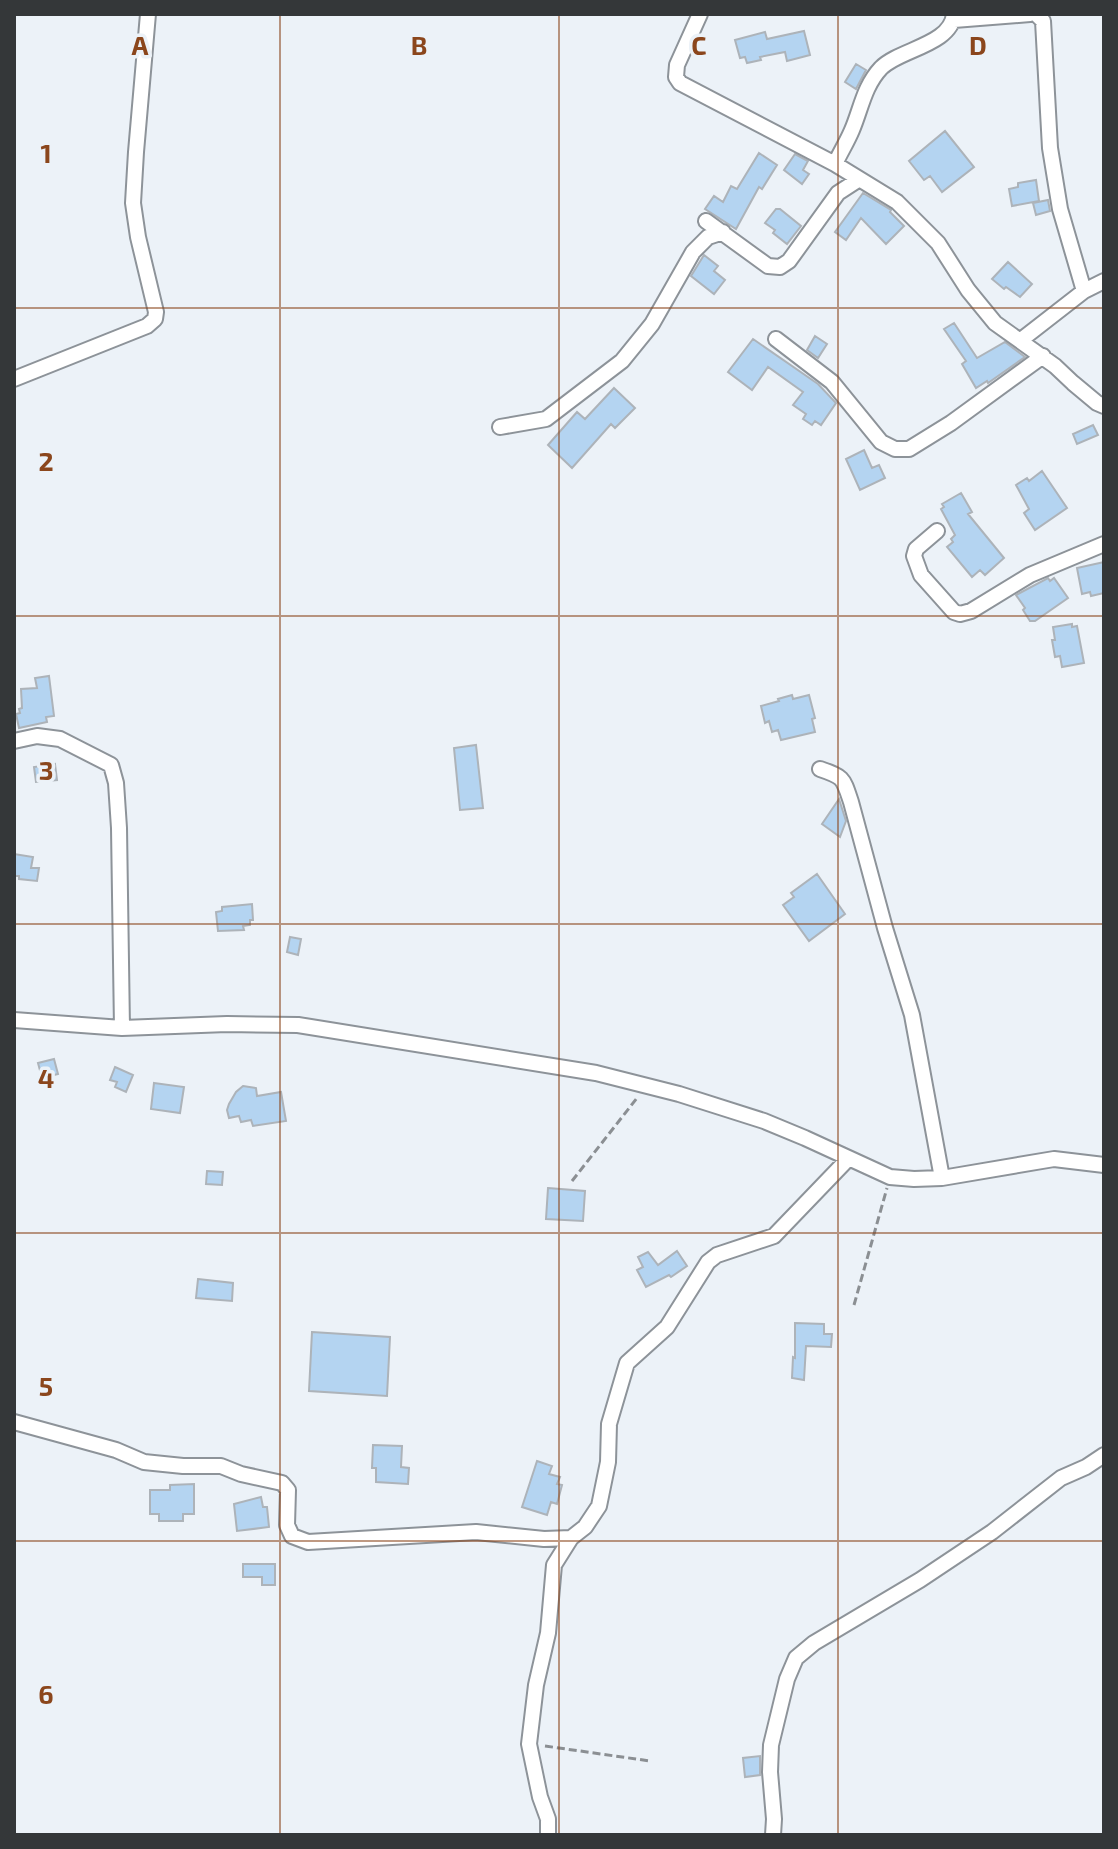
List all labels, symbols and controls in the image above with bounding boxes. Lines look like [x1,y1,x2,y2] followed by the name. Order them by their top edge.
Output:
[132,29,149,60] text: A
[411,29,427,60] text: B
[691,29,707,60] text: C
[969,29,987,60] text: D
[40,137,52,168] text: 1
[38,445,54,476] text: 2
[39,754,53,785] text: 3
[38,1062,54,1093] text: 4
[39,1370,53,1401] text: 5
[38,1678,54,1709] text: 6

